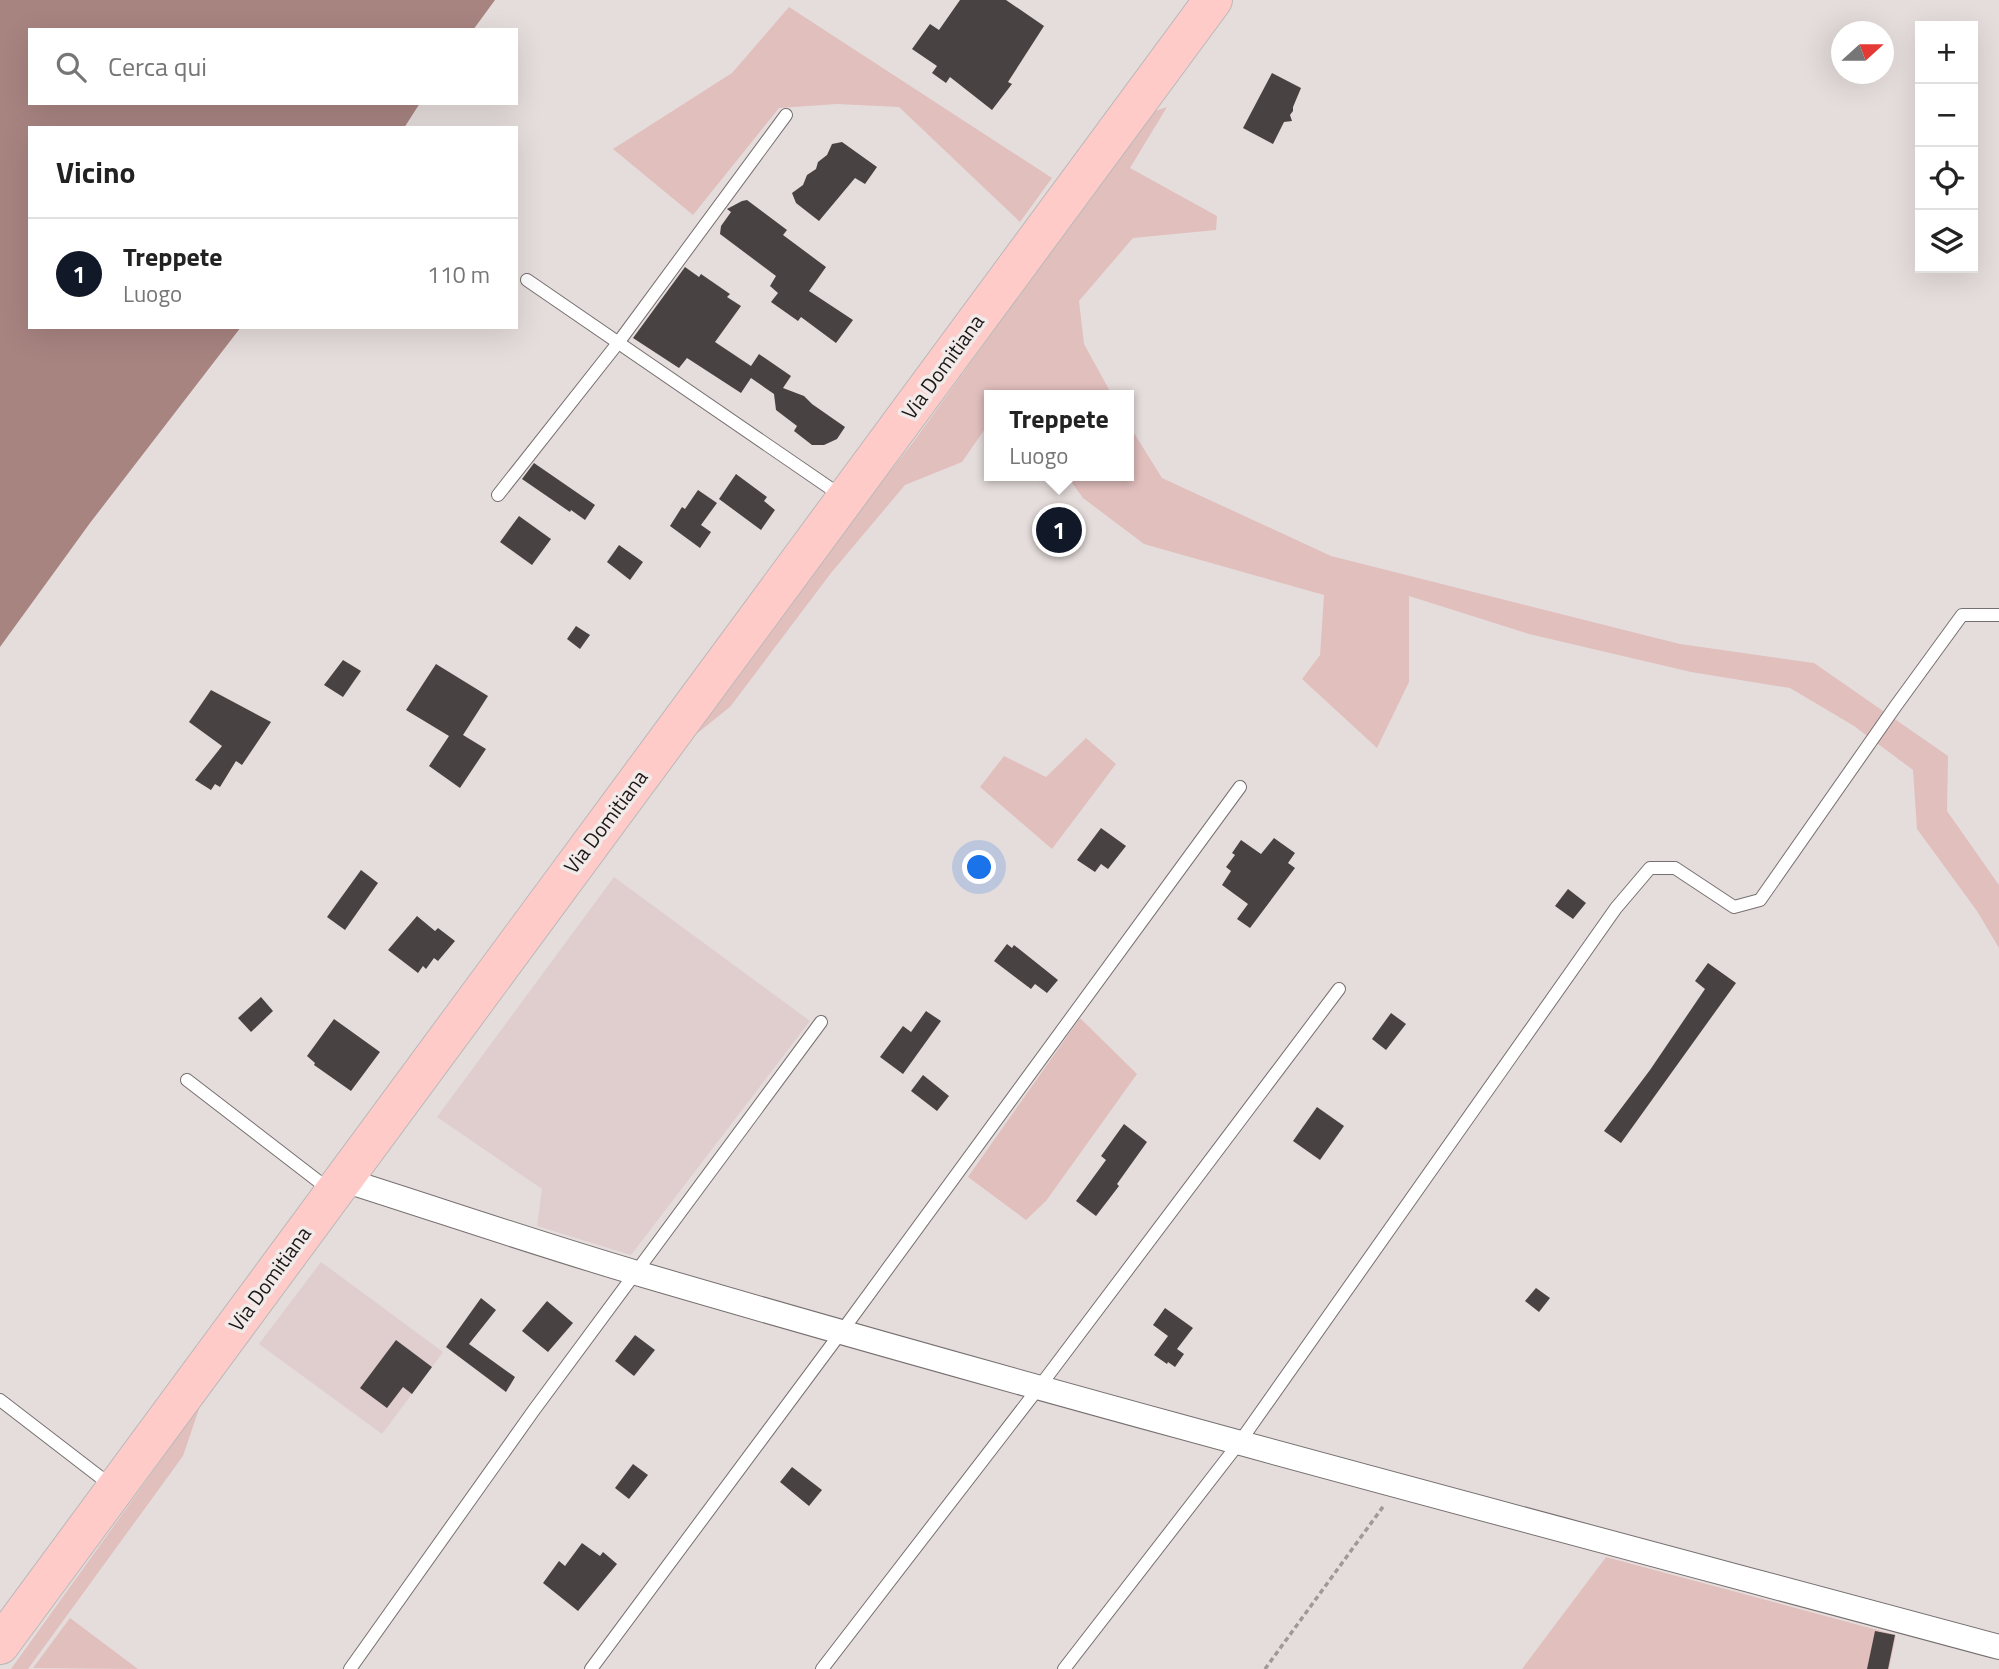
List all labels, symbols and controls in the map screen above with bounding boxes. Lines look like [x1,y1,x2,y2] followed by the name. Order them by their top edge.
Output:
[1831,21,1894,84] north arrow
[1915,21,1978,273] map controls
[1915,21,1978,84] button: +
[28,28,518,105] search box
[108,47,207,86] text: Cerca qui
[52,48,90,86] icon: search
[1915,84,1978,147] button: −
[1915,147,1978,210] button: locate
[56,149,136,195] text: Vicino
[1915,210,1978,273] button: layers
[123,237,223,276] text: Treppete
[73,257,85,292] text: 1
[427,257,490,292] text: 110 m
[123,276,182,311] text: Luogo
[893,307,992,426] street label: Via Domitiana
[984,390,1134,481] popup
[1009,399,1109,438] text: Treppete
[1009,438,1068,473] text: Luogo
[1036,504,1082,556] pin: 1
[555,762,655,880] street label: Via Domitiana
[962,850,996,884] your location
[220,1219,319,1338] street label: Via Domitiana

